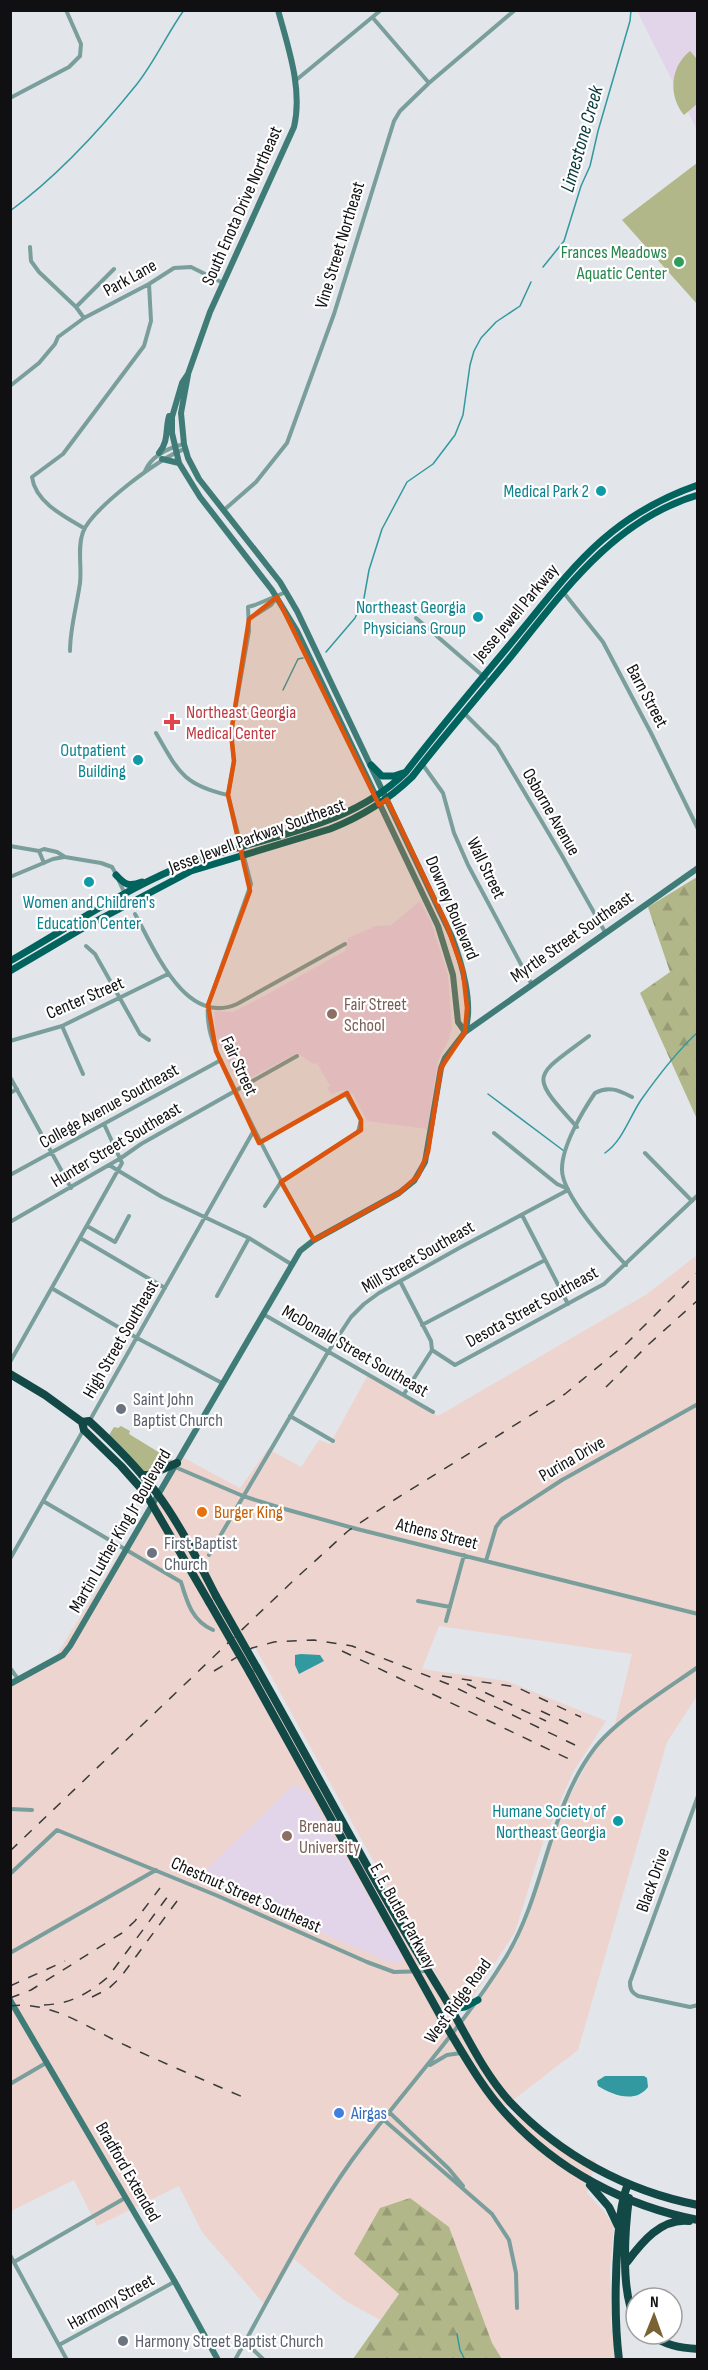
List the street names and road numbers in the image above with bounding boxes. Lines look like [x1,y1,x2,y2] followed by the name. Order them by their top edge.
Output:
[197,123,287,289] street label: South Enota Drive Northeast
[311,179,369,311] street label: Vine Street Northeast
[100,255,160,301] street label: Park Lane
[468,560,563,667] street label: Jesse Jewell Parkway
[622,661,673,732] street label: Barn Street
[518,765,584,859] street label: Osborne Avenue
[165,794,349,878] street label: Jesse Jewell Parkway Southeast
[462,834,510,903] street label: Wall Street
[421,853,483,963] street label: Downey Boulevard
[507,887,638,987] street label: Myrtle Street Southeast
[43,972,127,1024] street label: Center Street
[216,1033,262,1099] street label: Fair Street
[36,1059,183,1153] street label: College Avenue Southeast
[47,1098,185,1192] street label: Hunter Street Southeast
[358,1216,478,1298] street label: Mill Street Southeast
[462,1262,602,1352] street label: Desota Street Southeast
[79,1276,164,1402] street label: High Street Southeast
[278,1301,432,1402] street label: McDonald Street Southeast
[535,1432,609,1486] street label: Purina Drive
[65,1445,175,1617] street label: Martin Luther King Jr Boulevard
[393,1514,480,1554] street label: Athens Street
[632,1845,674,1915] street label: Black Drive
[168,1852,325,1938] street label: Chestnut Street Southeast
[365,1860,441,1972] street label: E. E. Butler Parkway
[420,1954,496,2048] street label: West Ridge Road
[91,2118,165,2226] street label: Bradford Extended
[64,2269,158,2334] street label: Harmony Street

